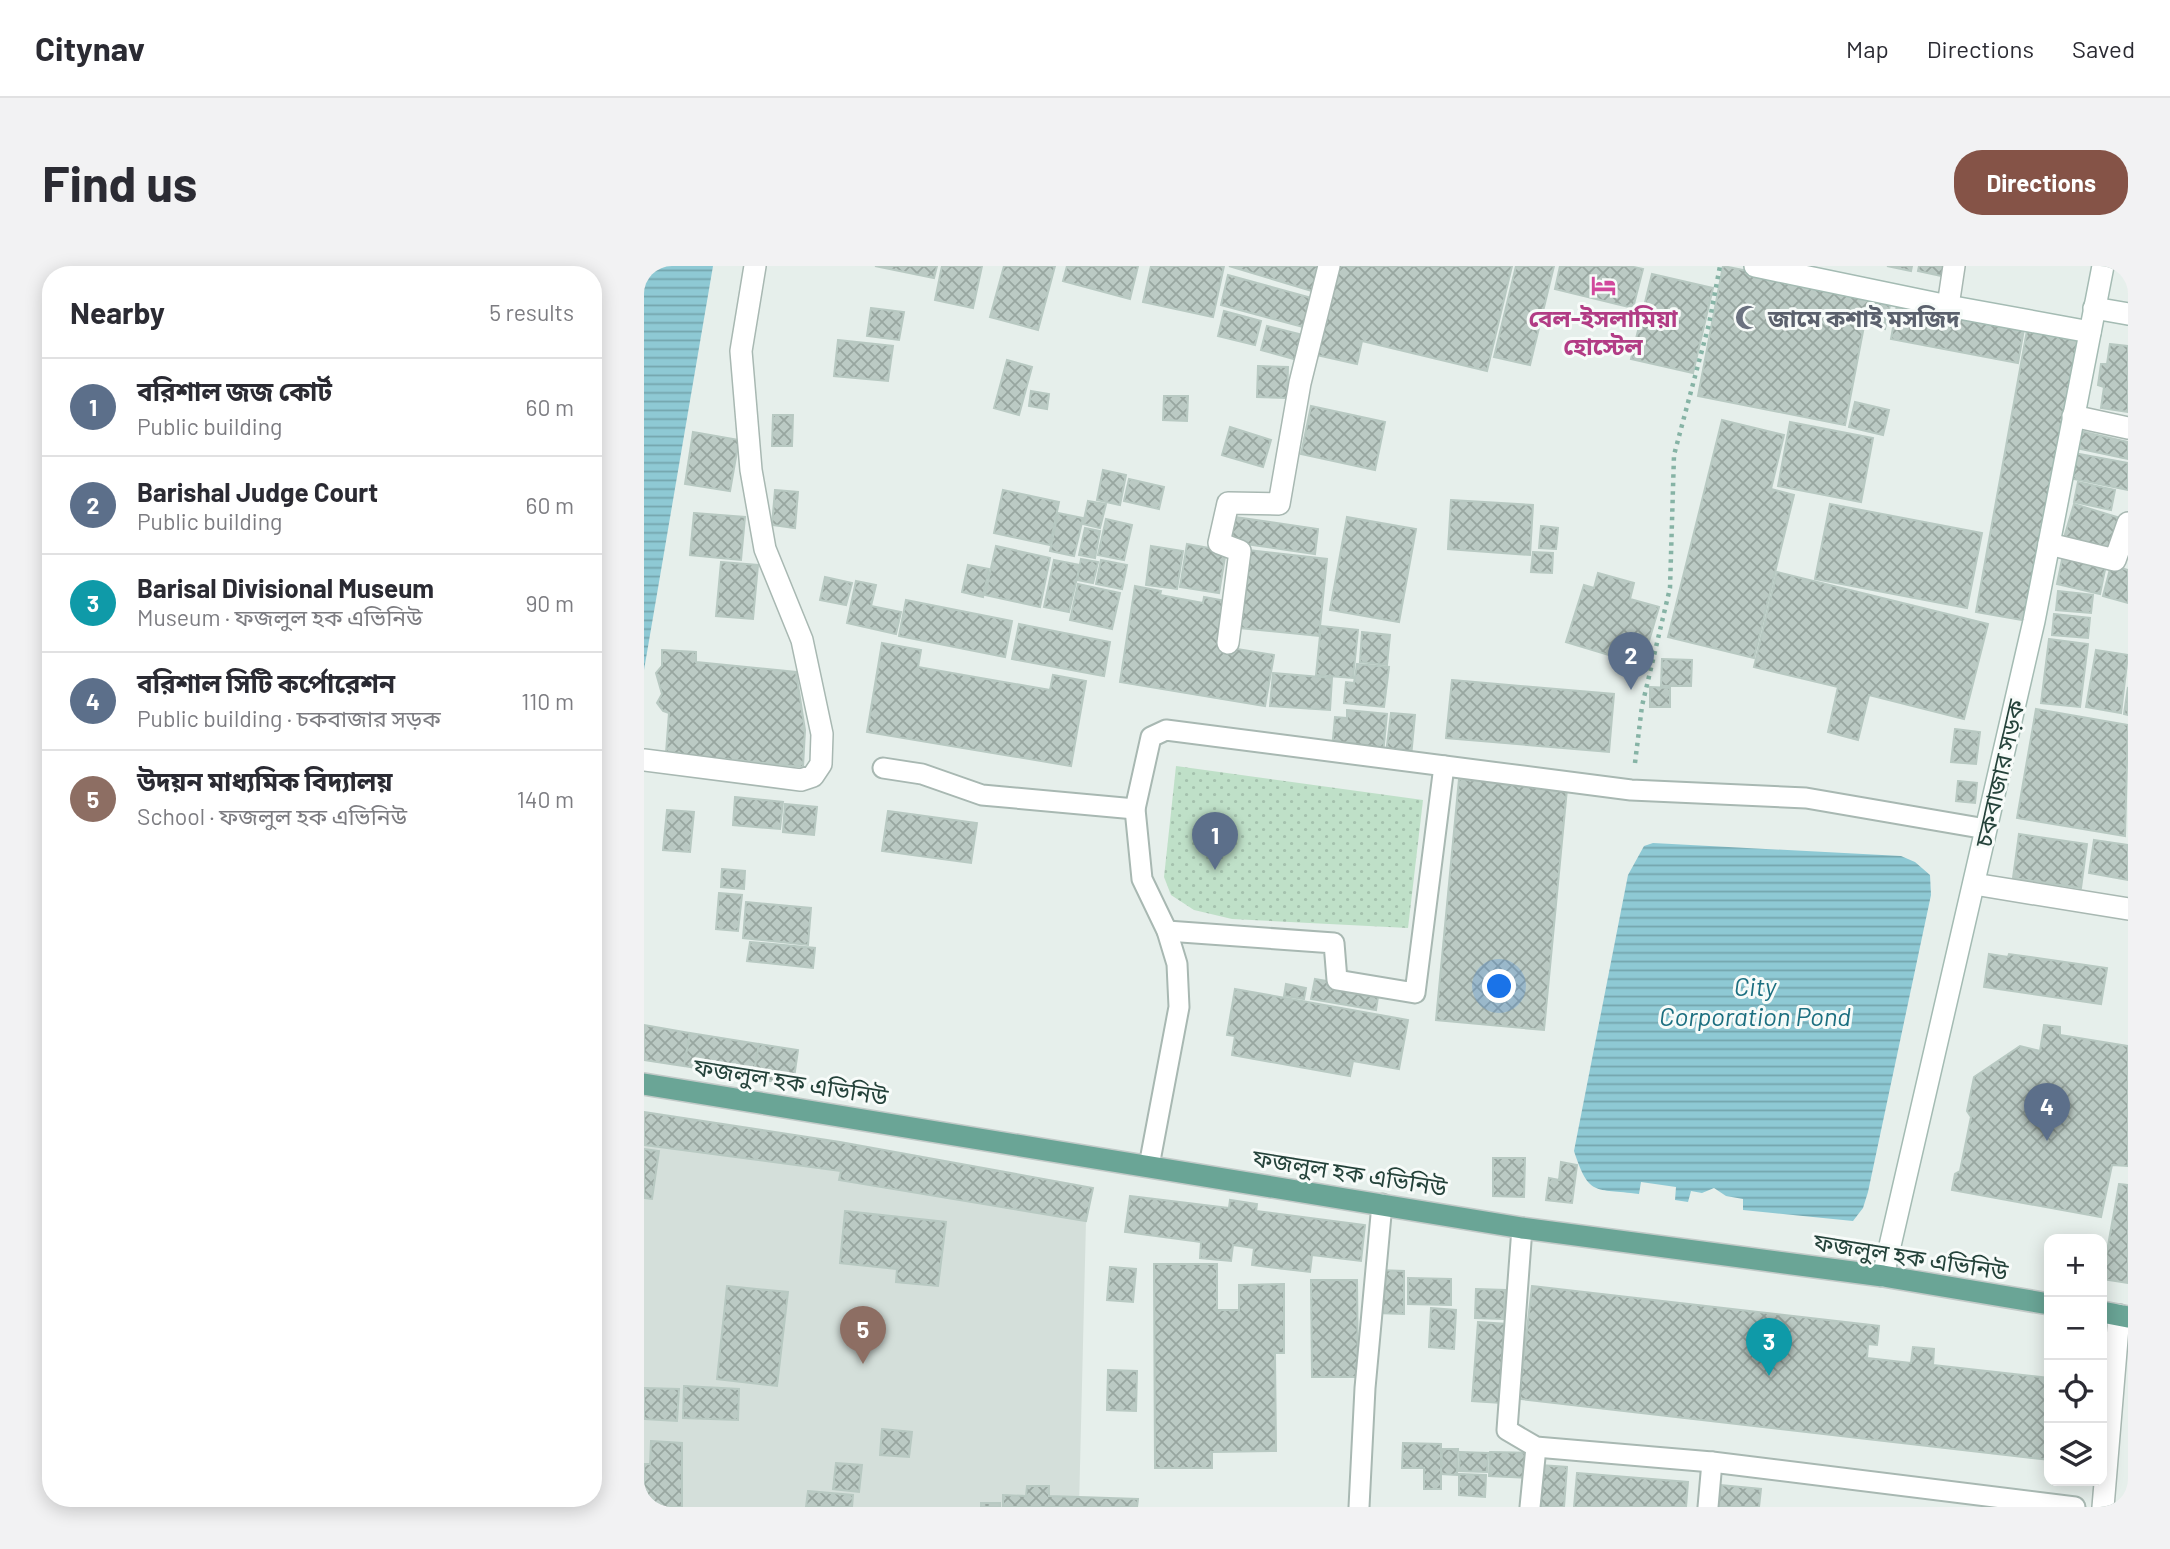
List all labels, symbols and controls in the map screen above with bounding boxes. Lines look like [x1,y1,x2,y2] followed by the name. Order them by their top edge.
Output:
[35,28,145,68] text: Citynav
[1846,34,1889,63] text: Map
[1927,34,2034,63] text: Directions
[2072,34,2135,63] text: Saved
[1954,150,2128,215] button: Directions
[42,153,197,212] text: Find us
[1589,272,1617,300] hotel icon: বেল-ইসলামিয়া হোস্টেল
[70,294,165,330] text: Nearby
[489,298,574,326] text: 5 results
[1528,303,1679,360] place label: বেল-ইসলামিয়া হোস্টেল
[1734,303,1762,331] mosque icon: জামে কশাই মসজিদ
[1767,303,1960,332] place label: জামে কশাই মসজিদ
[137,375,332,406] text: বরিশাল জজ কোর্ট
[89,393,97,421] text: 1
[526,393,574,421] text: 60 m
[137,412,282,440] text: Public building
[137,476,378,507] text: Barishal Judge Court
[87,491,99,519] text: 2
[526,491,574,519] text: 60 m
[137,507,282,535] text: Public building
[137,572,434,603] text: Barisal Divisional Museum
[87,589,99,617] text: 3
[525,589,574,617] text: 90 m
[137,603,423,631] text: Museum · ফজলুল হক এভিনিউ
[1608,632,1654,690] pin: 2
[137,667,395,698] text: বরিশাল সিটি কর্পোরেশন
[86,687,100,715] text: 4
[521,687,574,715] text: 110 m
[1968,696,2030,851] street label: চকবাজার সড়ক
[137,704,441,732] text: Public building · চকবাজার সড়ক
[137,765,393,796] text: উদয়ন মাধ্যমিক বিদ্যালয়
[87,785,99,813] text: 5
[517,785,574,813] text: 140 m
[137,802,407,830] text: School · ফজলুল হক এভিনিউ
[1192,812,1238,870] pin: 1
[1482,969,1516,1003] your location
[1659,970,1851,1031] water label: City Corporation Pond
[691,1051,891,1112] street label: ফজলুল হক এভিনিউ
[2024,1083,2070,1141] pin: 4
[1250,1142,1450,1203] street label: ফজলুল হক এভিনিউ
[1811,1226,2011,1287] street label: ফজলুল হক এভিনিউ
[2044,1234,2107,1486] map controls
[2044,1234,2107,1297] button: +
[2044,1297,2107,1360] button: −
[840,1306,886,1364] pin: 5
[1746,1318,1792,1376] pin: 3
[2044,1360,2107,1423] button: locate
[2044,1423,2107,1486] button: layers

